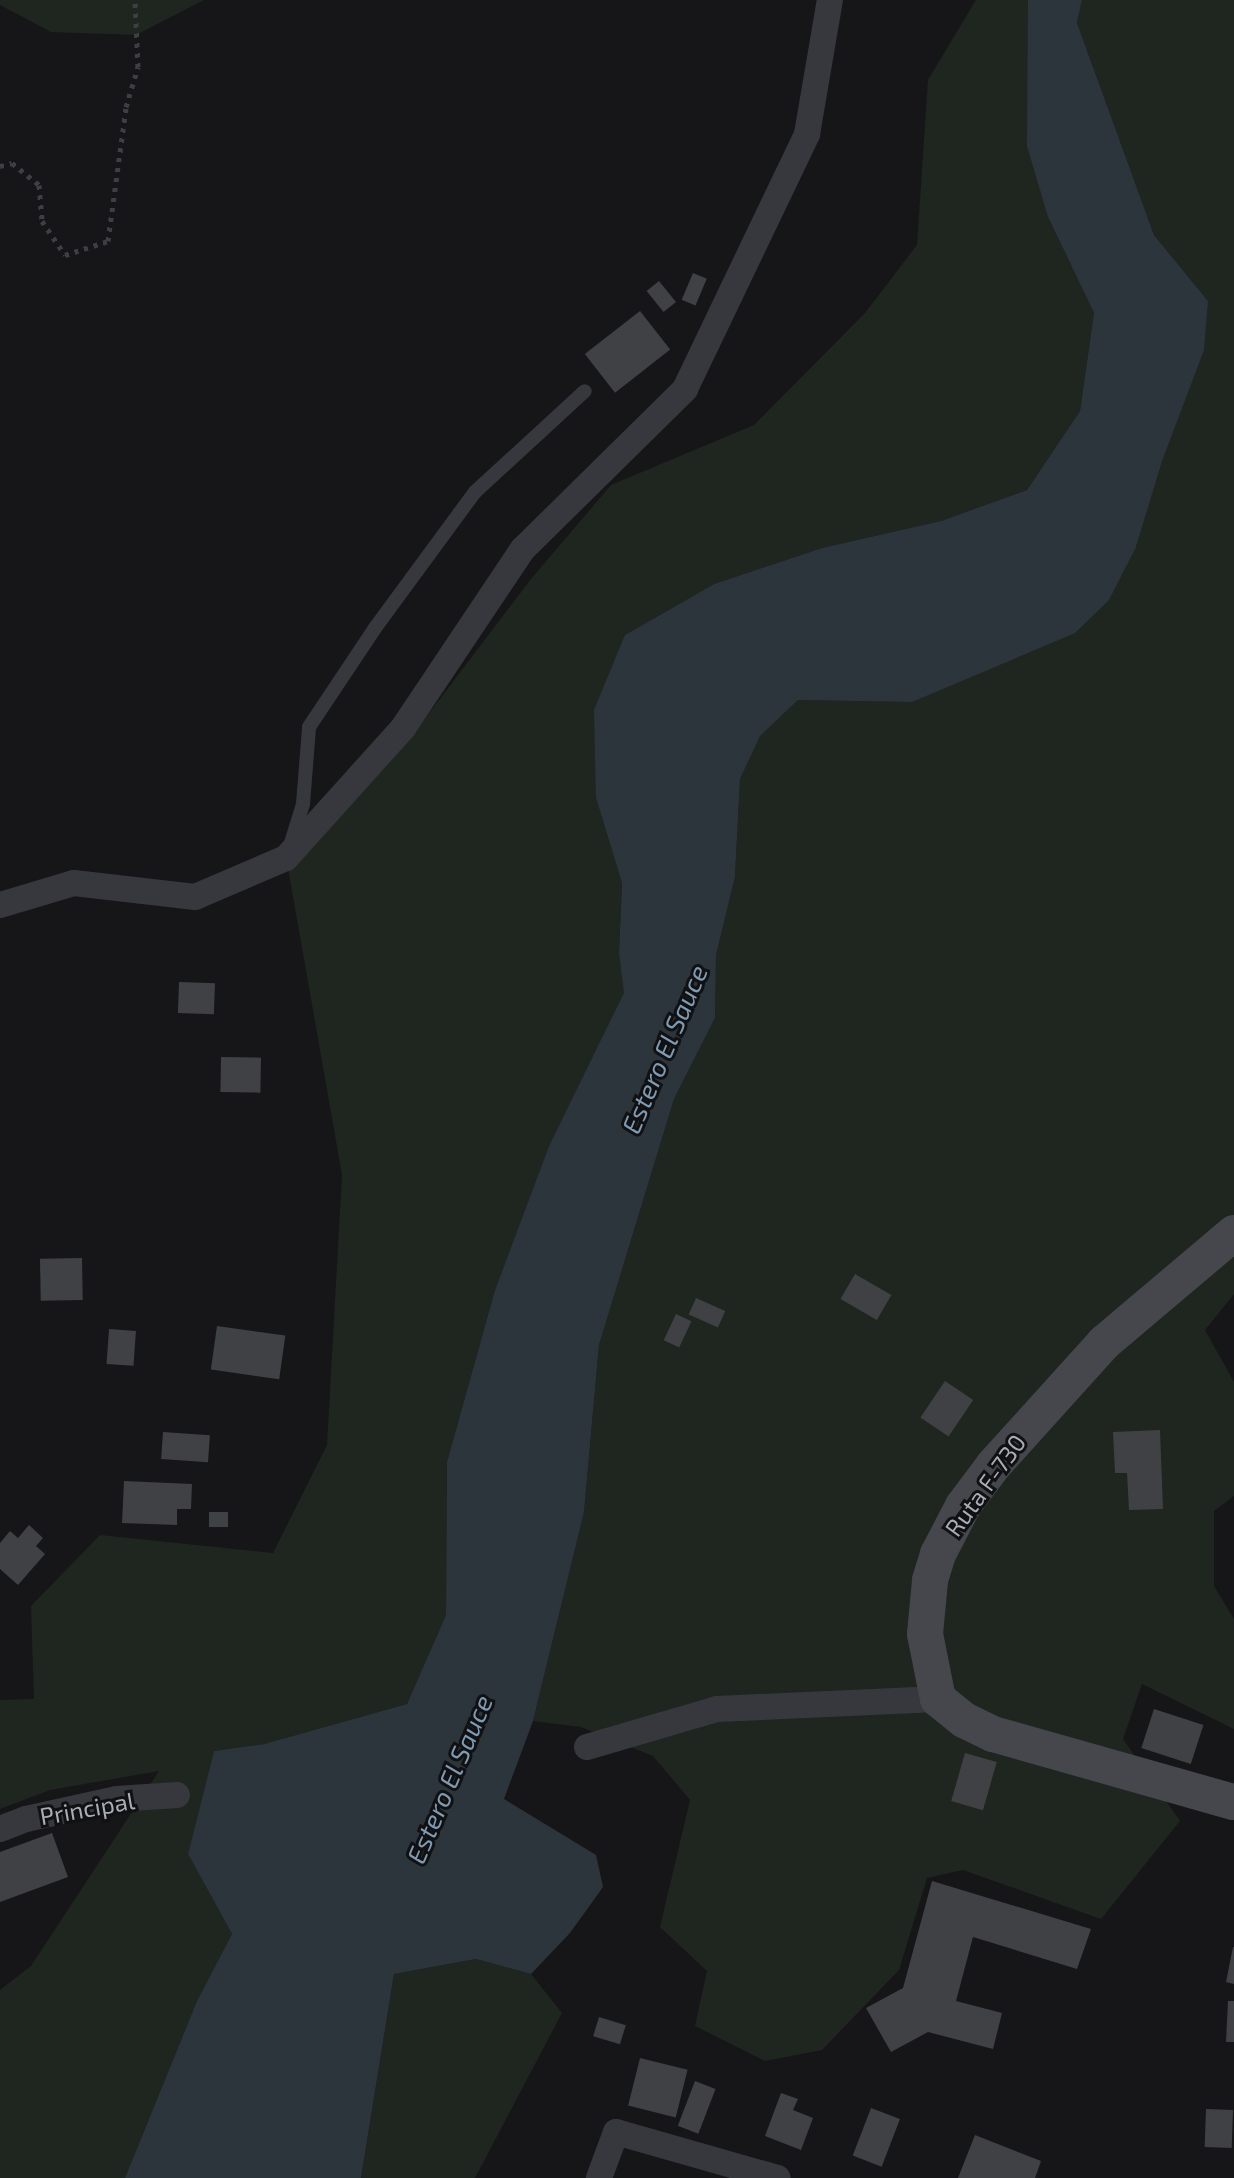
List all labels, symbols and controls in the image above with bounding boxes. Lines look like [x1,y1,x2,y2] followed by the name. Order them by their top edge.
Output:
[614,960,714,1138] water label: Estero El Sauce
[938,1428,1032,1542] street label: Ruta F-730
[399,1690,499,1868] water label: Estero El Sauce
[37,1786,137,1830] street label: Principal

